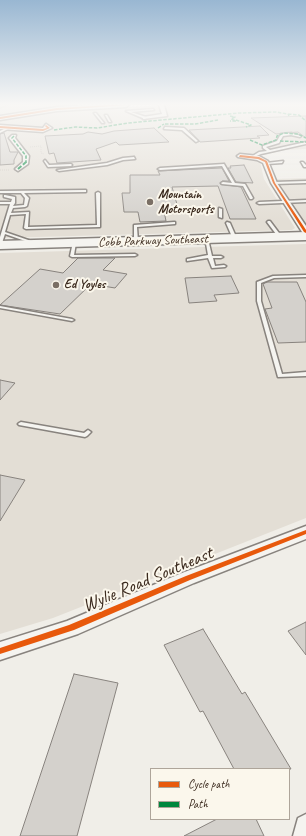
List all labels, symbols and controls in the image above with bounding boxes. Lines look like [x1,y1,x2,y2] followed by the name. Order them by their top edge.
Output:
[158,187,214,218] place label: Mountain Motorsports
[145,197,155,207] marker: Mountain Motorsports
[98,231,208,251] street label: Cobb Parkway Southeast
[64,277,105,293] place label: Ed Yoyles
[51,280,61,290] marker: Ed Yoyles
[79,542,217,618] street label: Wylie Road Southeast
[150,768,290,820] legend
[188,776,230,792] text: Cycle path
[188,796,208,812] text: Path

